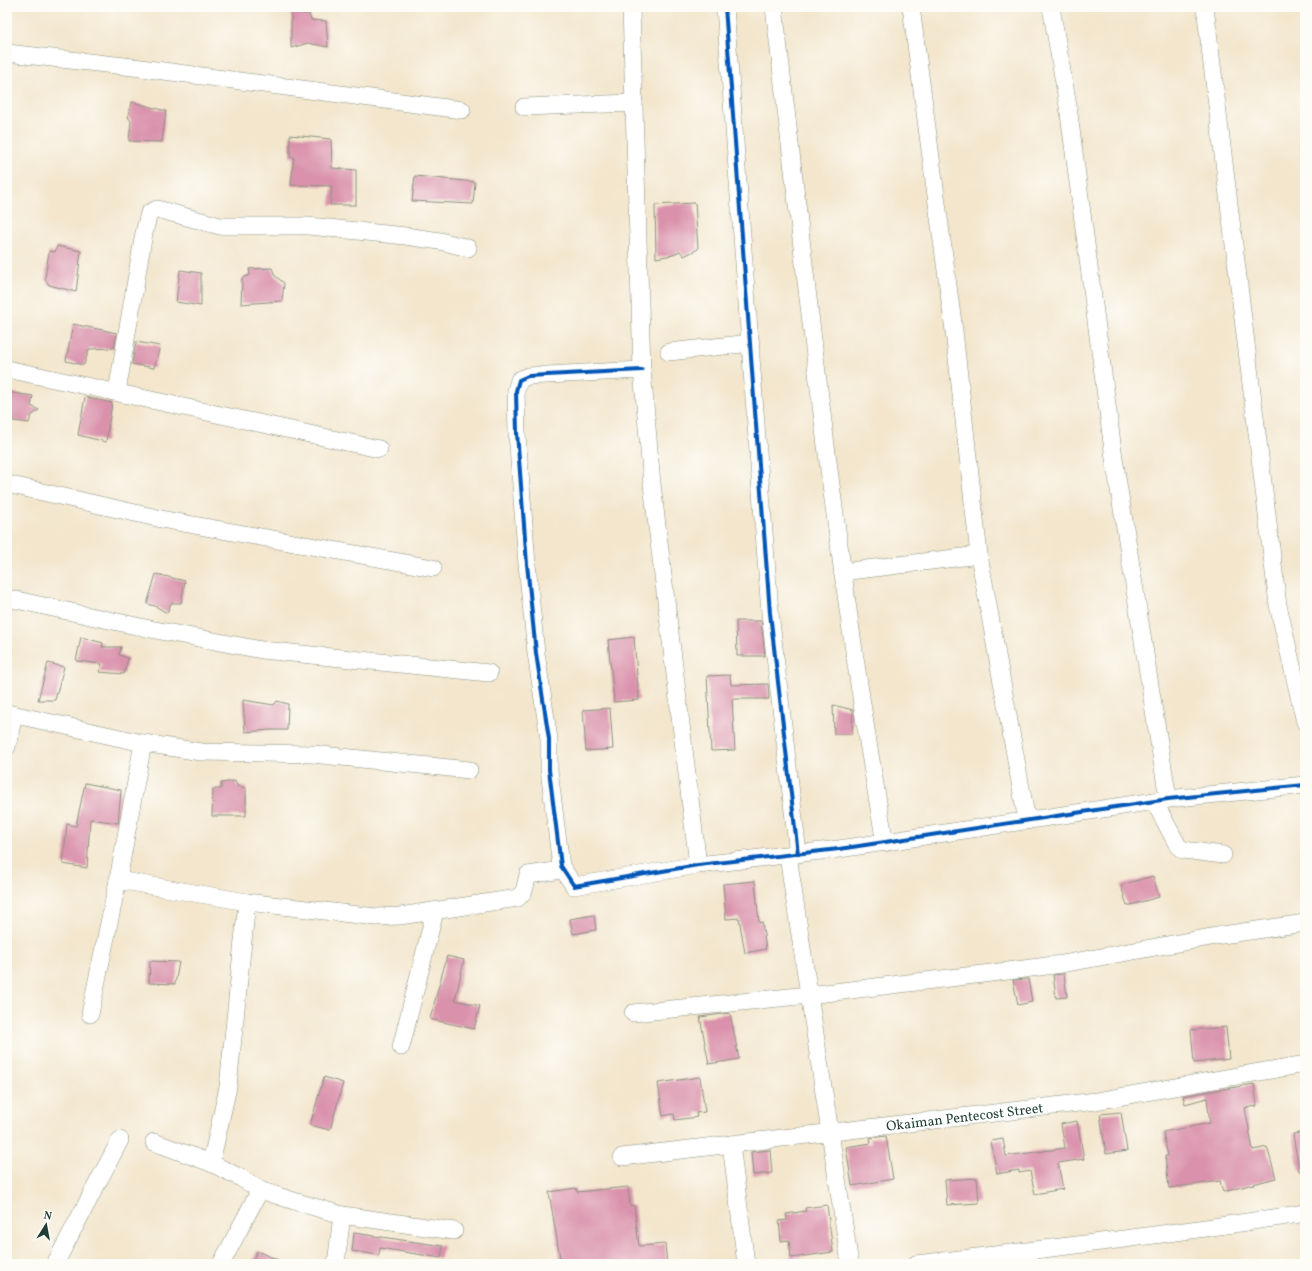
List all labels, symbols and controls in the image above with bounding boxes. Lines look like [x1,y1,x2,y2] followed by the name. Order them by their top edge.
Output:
[885,1099,1044,1137] street label: Okaiman Pentecost Street
[26,1205,66,1245] north arrow
[42,1209,53,1225] text: N

